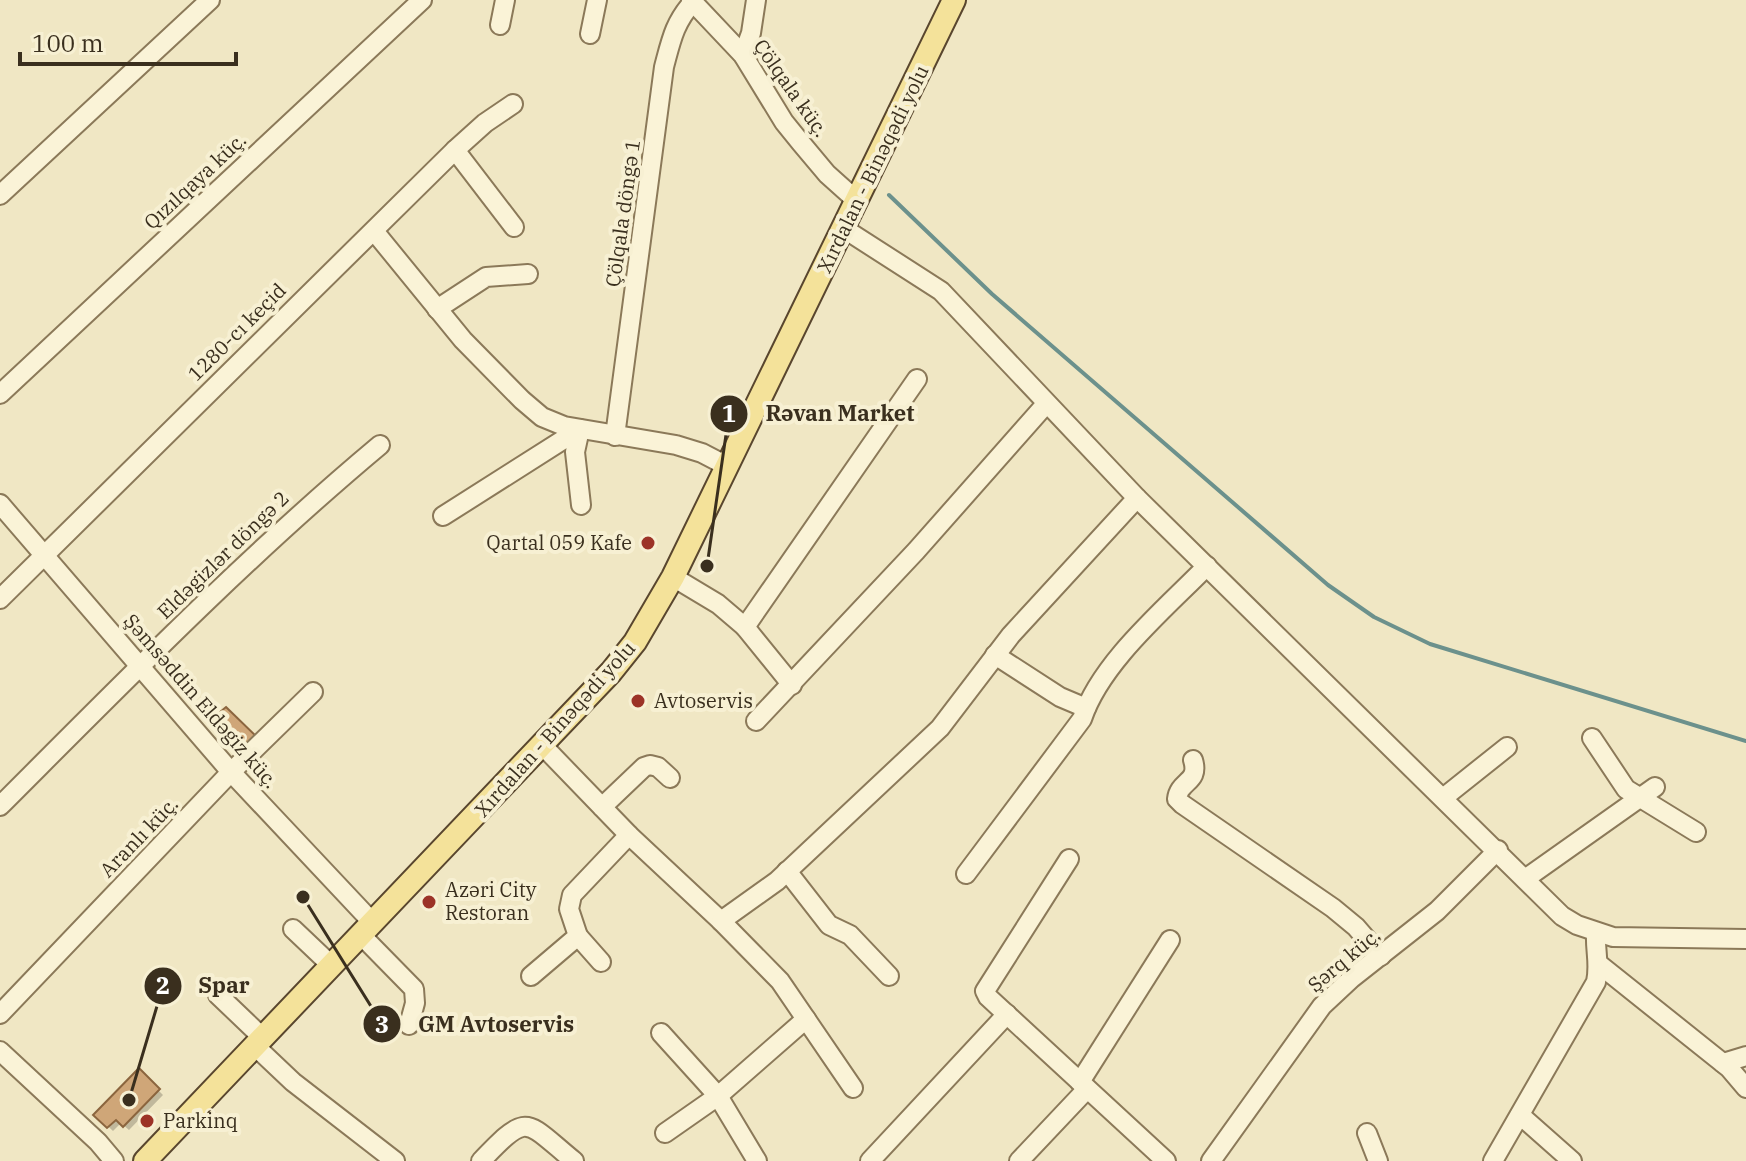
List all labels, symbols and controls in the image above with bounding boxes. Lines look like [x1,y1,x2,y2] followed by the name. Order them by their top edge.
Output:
[20,16,236,66] scale bar
[32,27,104,59] text: 100 m
[748,33,835,142] street label: Çölqala küç.
[810,60,935,277] street label: Xırdalan - Binəqədi yolu
[138,126,252,235] street label: Qızılqaya küç.
[599,137,646,289] street label: Çölqala döngə 1
[182,277,292,387] street label: 1280-cı keçid
[709,391,931,437] callout: Rəvan Market
[722,397,736,429] text: 1
[765,398,915,427] text: Rəvan Market
[151,485,294,625] street label: Eldəgizlər döngə 2
[486,529,632,556] place label: Qartal 059 Kafe
[639,534,657,552] marker: Qartal 059 Kafe
[118,608,285,794] street label: Şəmsəddin Eldəgiz küç.
[468,635,641,822] street label: Xırdalan - Binəqədi yolu
[654,687,753,714] place label: Avtoservis
[629,692,647,710] marker: Avtoservis
[93,790,184,883] street label: Aranlı küç.
[445,876,537,926] place label: Azəri City Restoran
[420,893,438,911] marker: Azəri City Restoran
[1302,921,1386,998] street label: Şərq küç.
[143,963,266,1009] callout: Spar
[156,969,170,1001] text: 2
[198,970,250,999] text: Spar
[362,1001,590,1047] callout: GM Avtoservis
[375,1008,389,1040] text: 3
[418,1009,574,1038] text: GM Avtoservis
[163,1107,238,1134] place label: Parkinq
[138,1112,156,1130] marker: Parkinq

